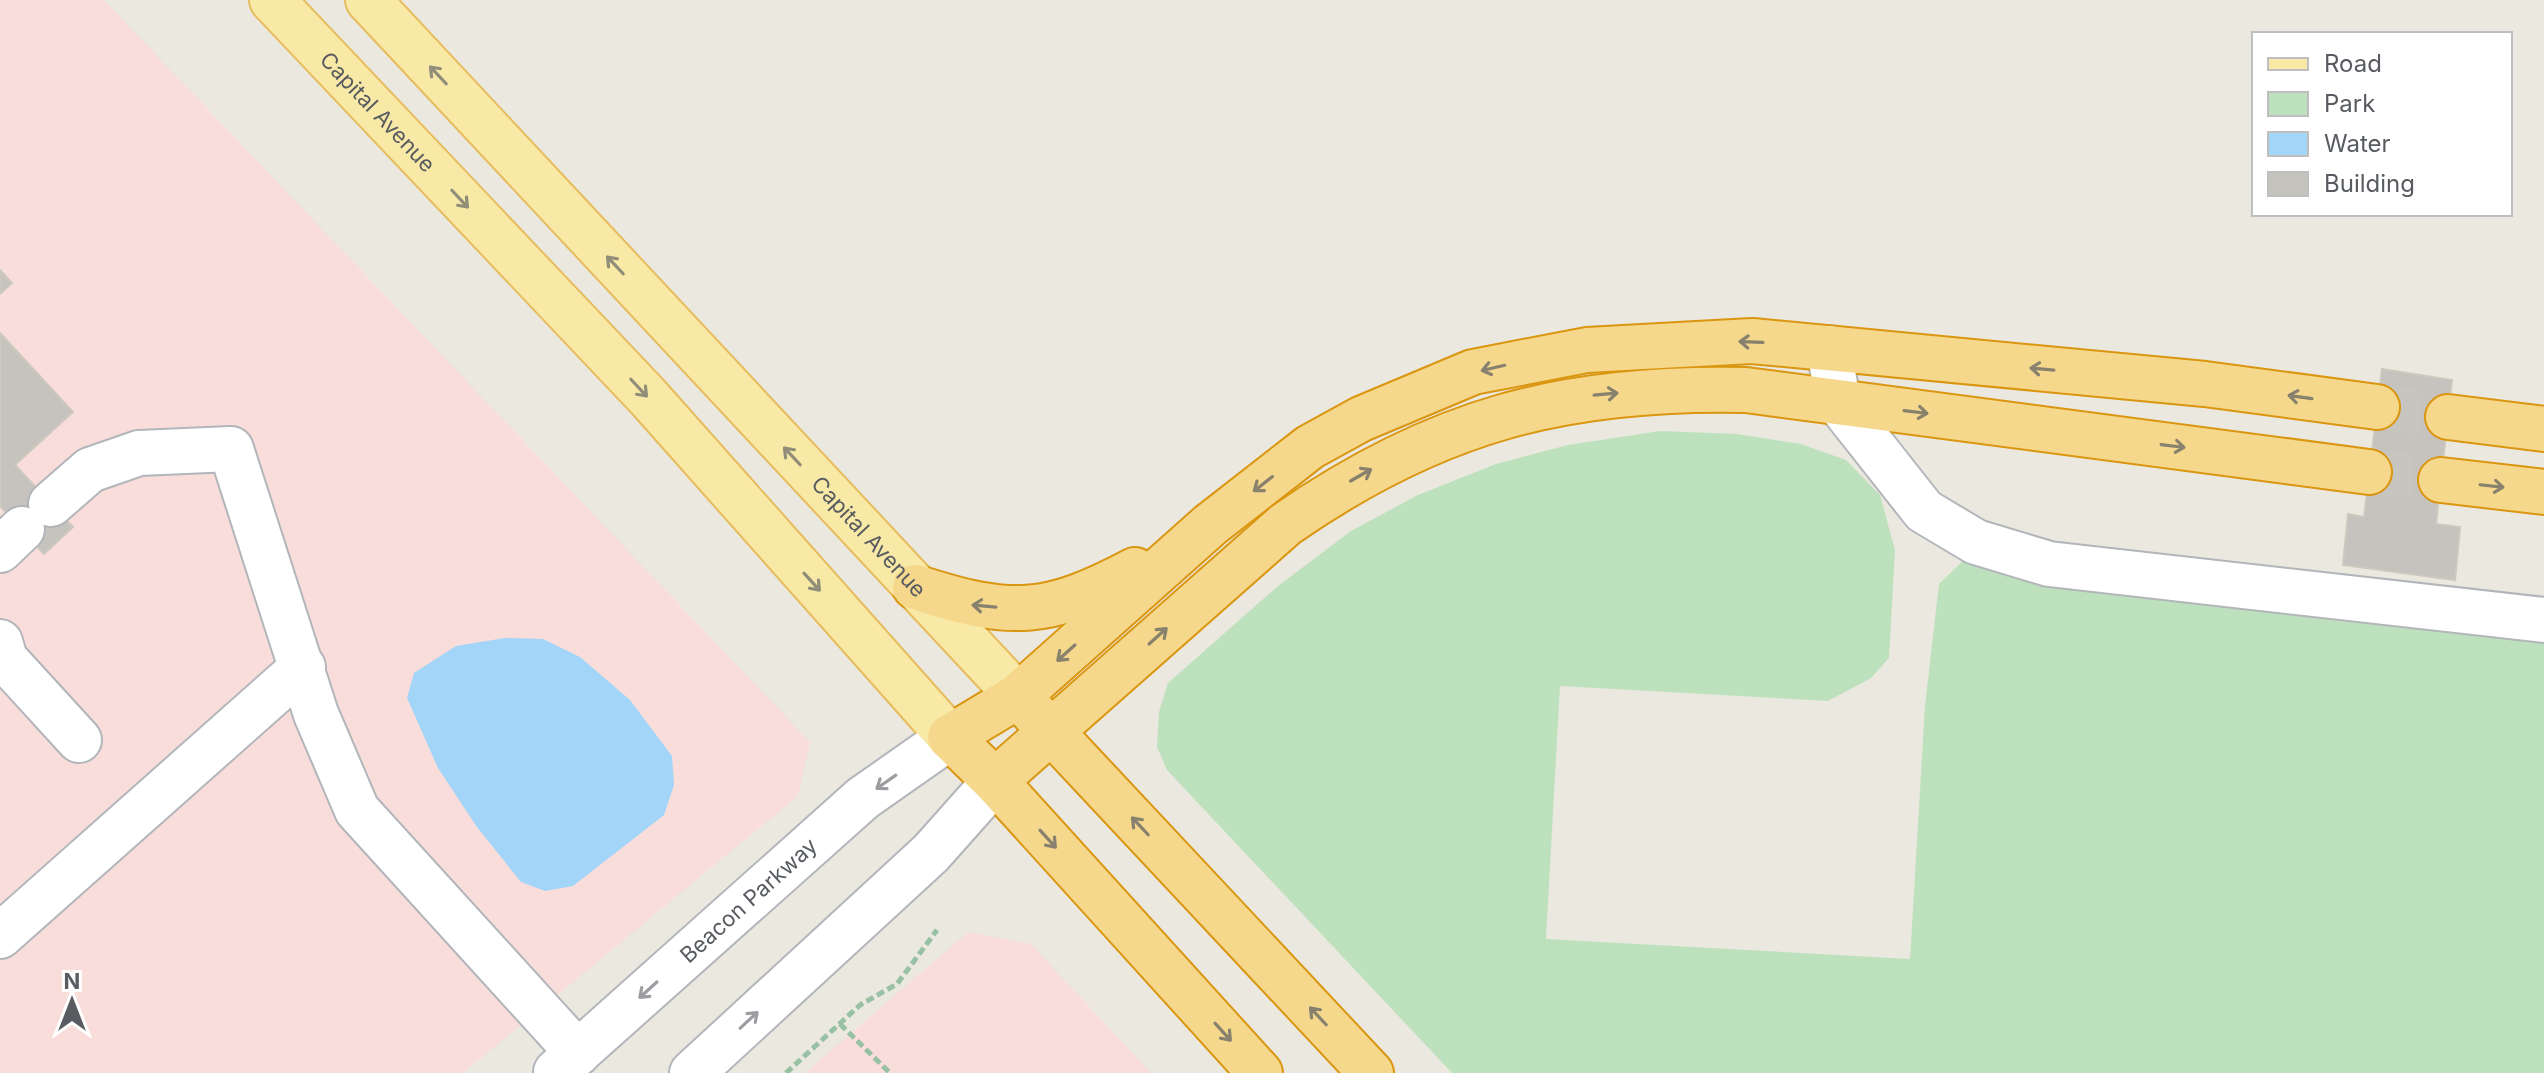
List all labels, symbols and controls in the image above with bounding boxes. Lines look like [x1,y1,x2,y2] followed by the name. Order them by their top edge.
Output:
[2252,32,2512,216] legend
[315,46,441,177] street label: Capital Avenue
[2324,49,2382,78] text: Road
[428,65,447,85] one-way arrow
[2324,89,2375,118] text: Park
[2324,129,2391,158] text: Water
[2324,169,2415,198] text: Building
[451,189,470,209] one-way arrow
[605,255,624,275] one-way arrow
[1738,334,1765,349] one-way arrow
[1481,361,1507,376] one-way arrow
[2029,361,2056,376] one-way arrow
[629,378,648,397] one-way arrow
[1592,386,1619,401] one-way arrow
[2288,389,2313,404] one-way arrow
[1903,405,1928,420] one-way arrow
[2159,439,2186,454] one-way arrow
[784,446,802,466] one-way arrow
[1349,467,1372,483] one-way arrow
[806,471,932,602] street label: Capital Avenue
[1253,475,1274,492] one-way arrow
[2478,479,2505,494] one-way arrow
[803,571,821,591] one-way arrow
[971,598,998,613] one-way arrow
[1147,627,1167,645] one-way arrow
[1057,644,1077,662] one-way arrow
[875,774,897,790] one-way arrow
[1131,817,1149,837] one-way arrow
[1038,829,1056,849] one-way arrow
[675,832,822,968] street label: Beacon Parkway
[32,961,112,1041] north arrow
[64,968,80,994] text: N
[639,980,659,998] one-way arrow
[1308,1006,1327,1026] one-way arrow
[739,1012,759,1030] one-way arrow
[1213,1021,1231,1041] one-way arrow

